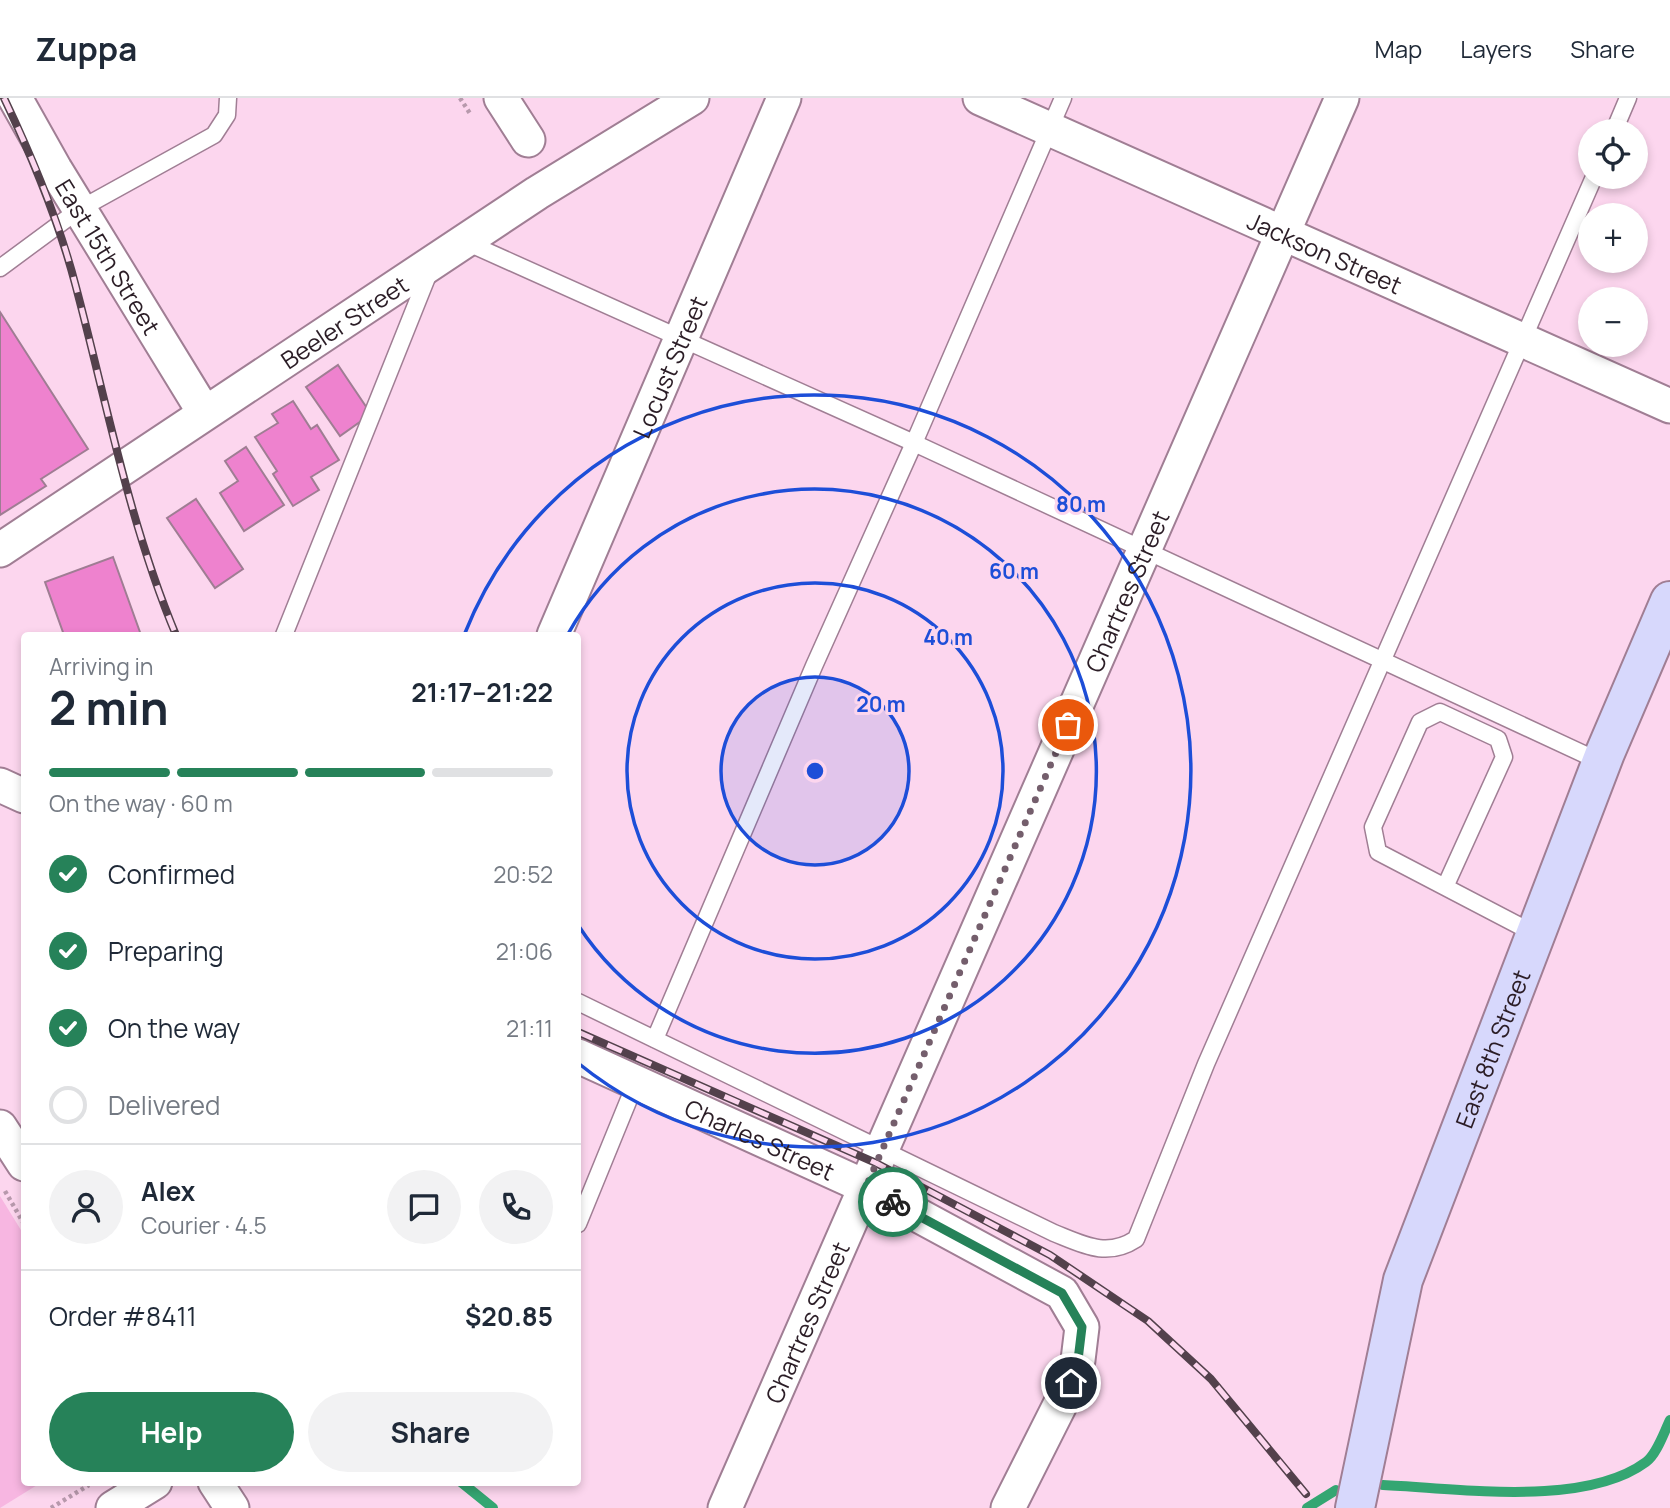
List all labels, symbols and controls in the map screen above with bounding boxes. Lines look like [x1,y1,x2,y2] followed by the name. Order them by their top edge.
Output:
[35,26,137,71] text: Zuppa
[1375,32,1422,65] text: Map
[1460,32,1532,65] text: Layers
[1570,32,1635,65] text: Share
[1578,119,1648,357] map controls
[1578,119,1648,189] button: locate
[48,173,169,340] street label: East 15th Street
[1243,203,1408,301] street label: Jackson Street
[1578,203,1648,273] button: +
[274,267,414,376] street label: Beeler Street
[1578,287,1648,357] button: −
[624,290,714,443] street label: Locust Street
[1056,490,1106,518] text: 80 m
[1076,505,1176,677] street label: Chartres Street
[989,557,1039,585] text: 60 m
[923,623,973,651] text: 40 m
[49,650,154,682] text: Arriving in
[411,674,553,710] text: 21:17–21:22
[49,676,169,739] text: 2 min
[856,690,906,718] text: 20 m
[1038,695,1098,755] pin
[1049,706,1087,744] icon: bag
[803,759,827,783] centre of rings
[49,787,233,819] text: On the way · 60 m
[49,855,87,893] icon: check
[108,856,235,892] text: Confirmed
[493,858,553,890] text: 20:52
[49,932,87,970] icon: check
[108,933,224,969] text: Preparing
[496,935,553,967] text: 21:06
[1446,964,1537,1132] street label: East 8th Street
[49,1009,87,1047] icon: check
[108,1010,240,1046] text: On the way
[506,1012,553,1044] text: 21:11
[108,1087,220,1123] text: Delivered
[680,1090,840,1187] street label: Charles Street
[858,1167,928,1237] courier
[49,1170,123,1244] button: person
[387,1170,461,1244] button: chat
[479,1170,553,1244] button: phone
[141,1173,195,1209] text: Alex
[874,1183,912,1221] icon: bike
[141,1209,267,1241] text: Courier · 4.5
[756,1236,856,1408] street label: Chartres Street
[49,1298,197,1334] text: Order #8411
[465,1298,553,1334] text: $20.85
[1041,1353,1101,1413] pin
[1052,1364,1090,1402] icon: home
[49,1392,294,1472] button: Help
[308,1392,553,1472] button: Share

